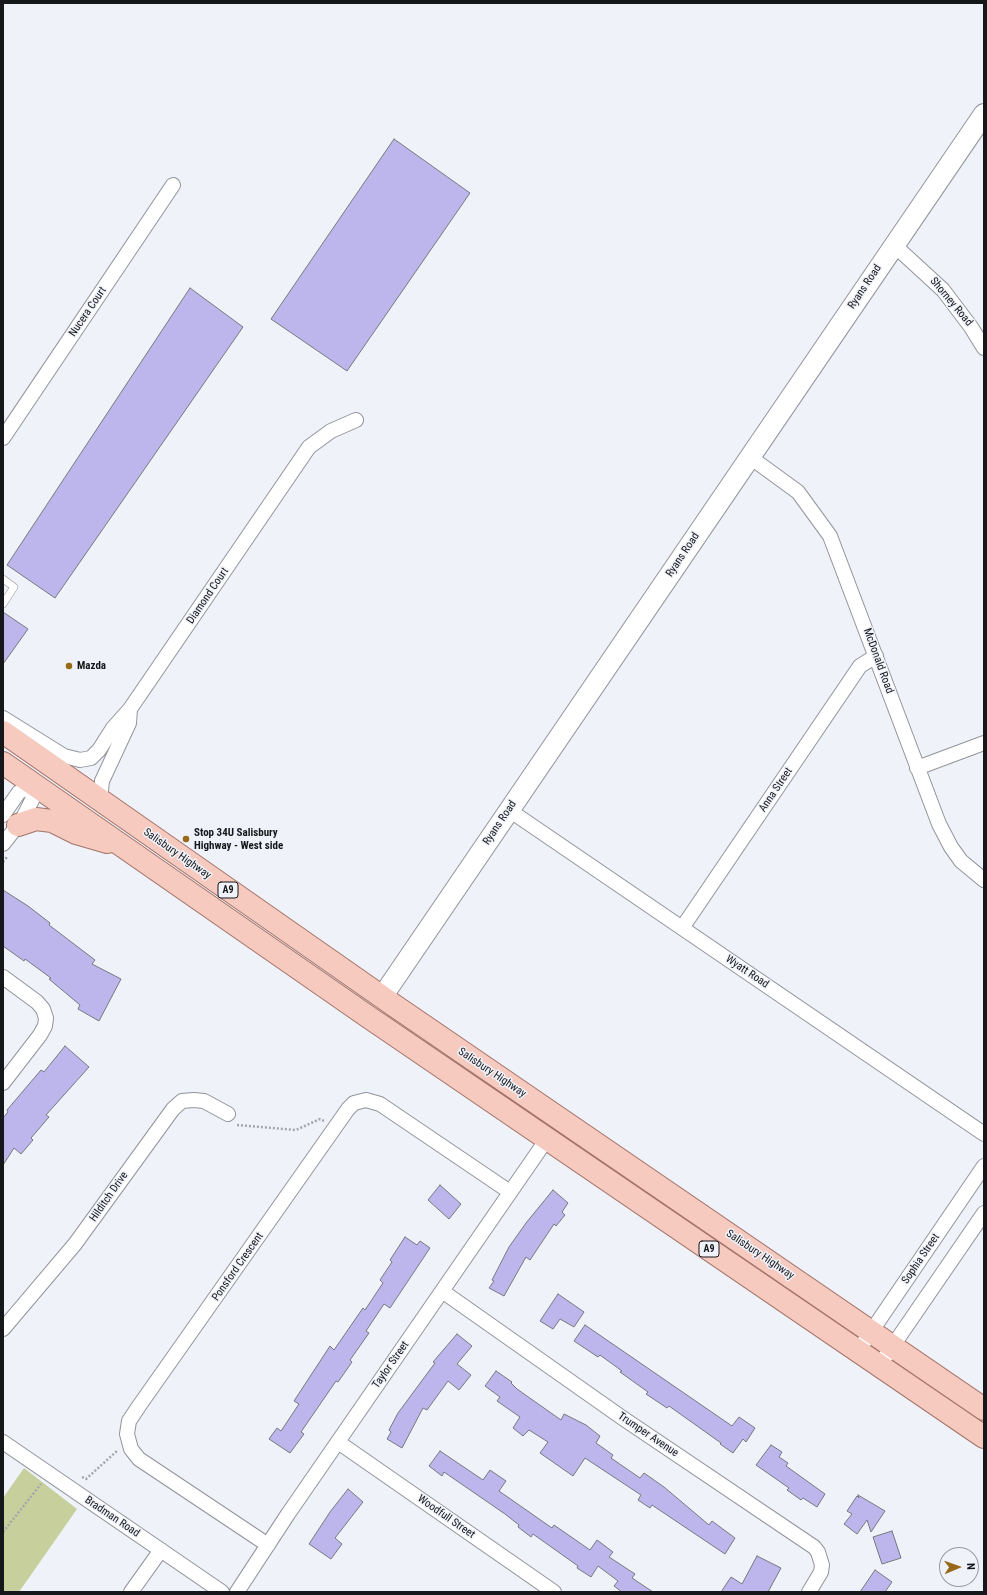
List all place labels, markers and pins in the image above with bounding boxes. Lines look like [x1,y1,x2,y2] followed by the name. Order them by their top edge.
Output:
[77,659,106,673] place label: Mazda
[64,661,74,671] marker: Mazda
[194,826,283,852] place label: Stop 34U Salisbury Highway - West side
[181,834,191,844] marker: Stop 34U Salisbury Highway - West side

